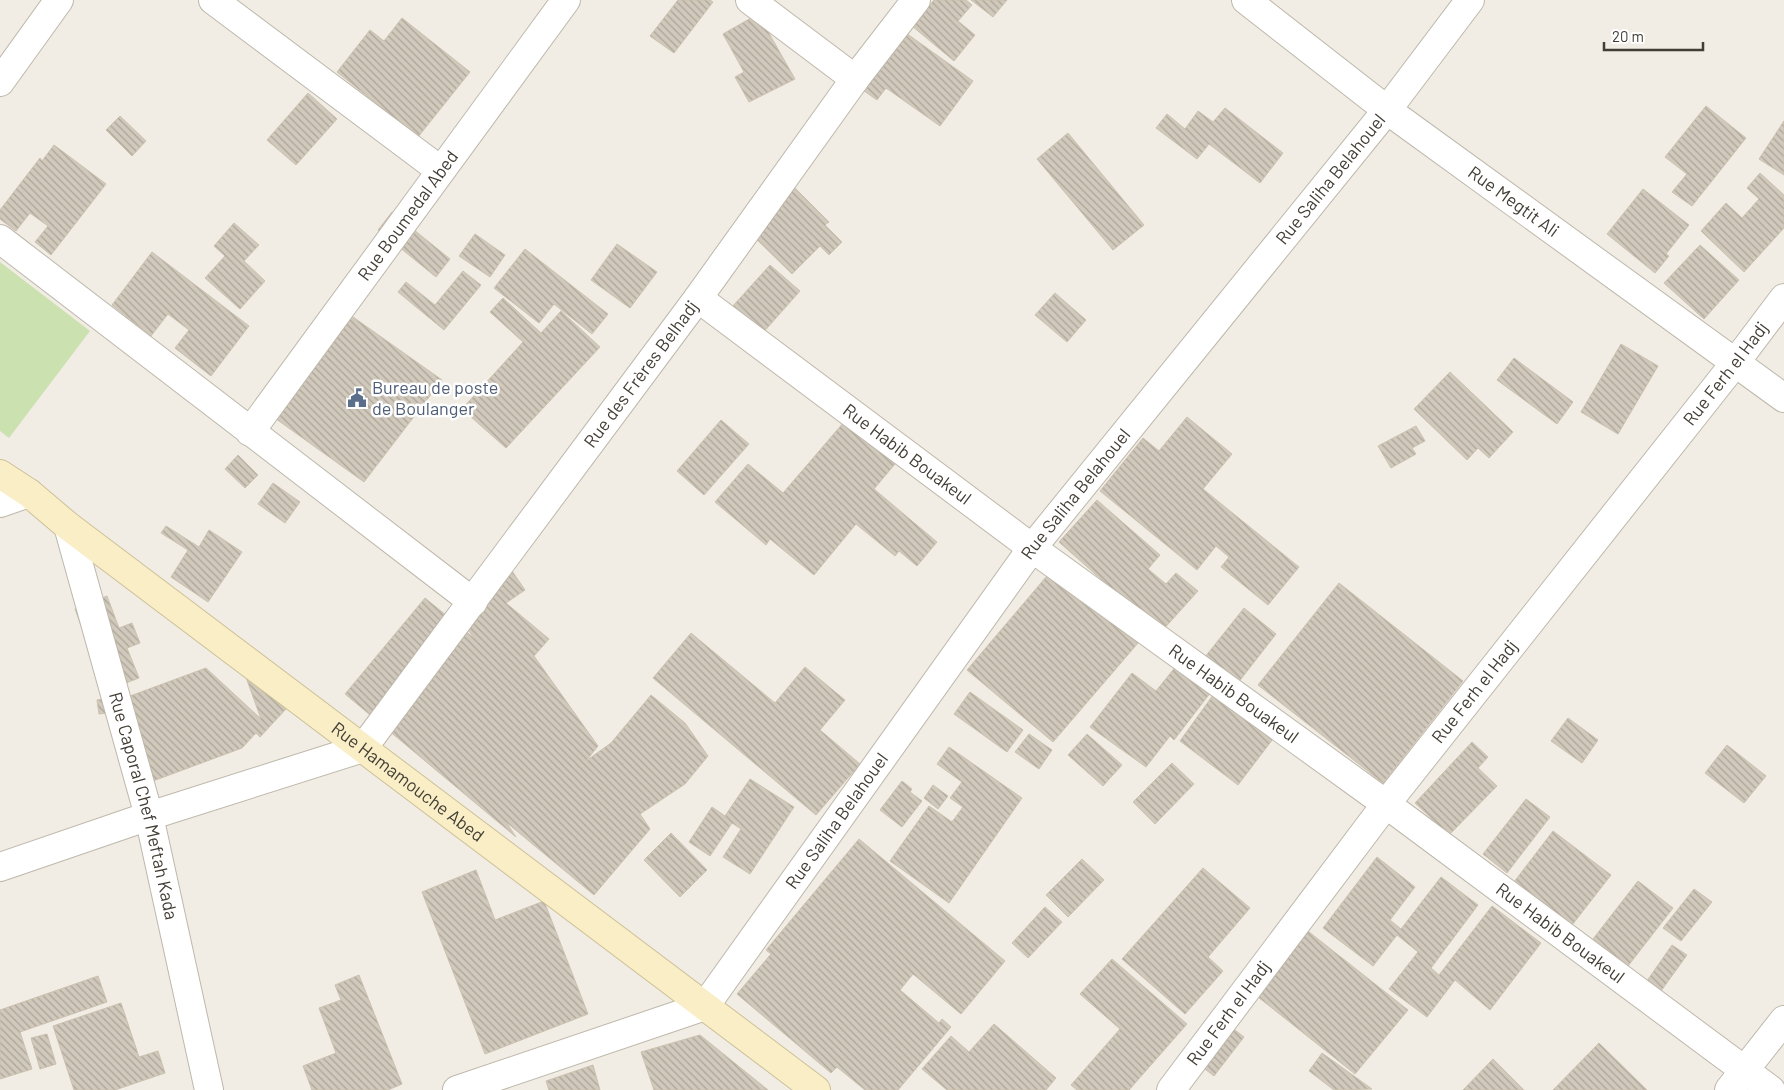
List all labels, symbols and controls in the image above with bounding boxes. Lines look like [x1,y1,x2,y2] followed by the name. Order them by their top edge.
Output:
[1604,20,1703,52] scale bar
[1612,27,1644,45] text: 20 m
[1270,109,1389,249] street label: Rue Saliha Belahouel
[353,146,462,285] street label: Rue Boumedal Abed
[1464,161,1564,241] street label: Rue Megtit Ali
[578,296,702,452] street label: Rue des Frères Belhadj
[1678,317,1772,430] street label: Rue Ferh el Hadj
[372,376,498,419] place label: Bureau de poste de Boulanger
[346,387,368,409] public building icon: Bureau de poste de Boulanger
[839,398,976,509] street label: Rue Habib Bouakeul
[1016,424,1134,563] street label: Rue Saliha Belahouel
[1427,635,1522,747] street label: Rue Ferh el Hadj
[1165,639,1303,747] street label: Rue Habib Bouakeul
[105,689,183,922] street label: Rue Caporal Chef Meftah Kada
[327,717,489,846] street label: Rue Hamamouche Abed
[780,748,892,893] street label: Rue Saliha Belahouel
[1492,878,1629,988] street label: Rue Habib Bouakeul
[1181,956,1274,1069] street label: Rue Ferh el Hadj

